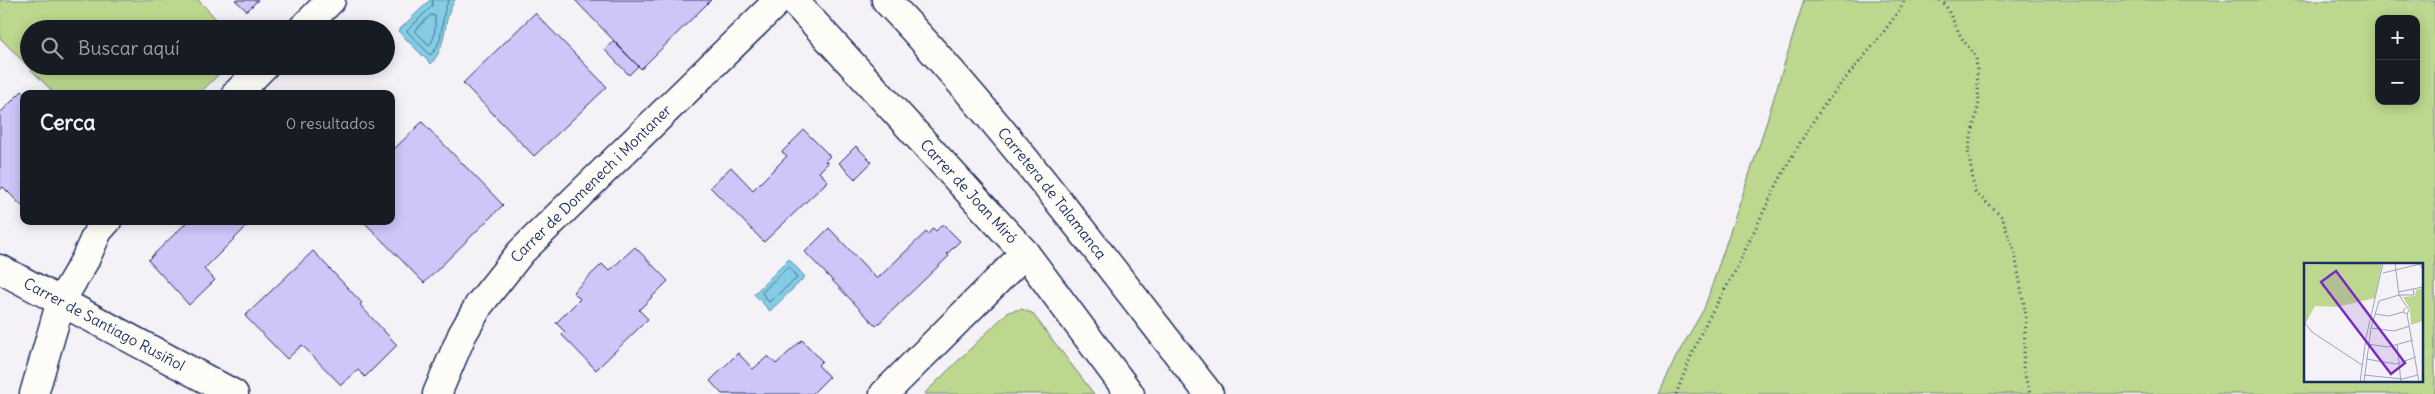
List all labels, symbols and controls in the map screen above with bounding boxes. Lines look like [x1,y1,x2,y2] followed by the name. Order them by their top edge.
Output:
[2375,15,2420,105] map controls
[2375,15,2420,60] button: +
[20,20,395,75] search box
[38,34,66,62] icon: search
[78,36,179,60] text: Buscar aquí
[2375,60,2420,105] button: −
[506,100,675,266] street label: Carrer de Domenech i Montaner
[40,109,95,136] text: Cerca
[286,113,375,133] text: 0 resultados
[994,123,1111,263] street label: Carretera de Talamanca
[916,135,1022,248] street label: Carrer de Joan Miró
[2304,263,2422,382] inset map
[20,273,188,375] street label: Carrer de Santiago Rusiñol

